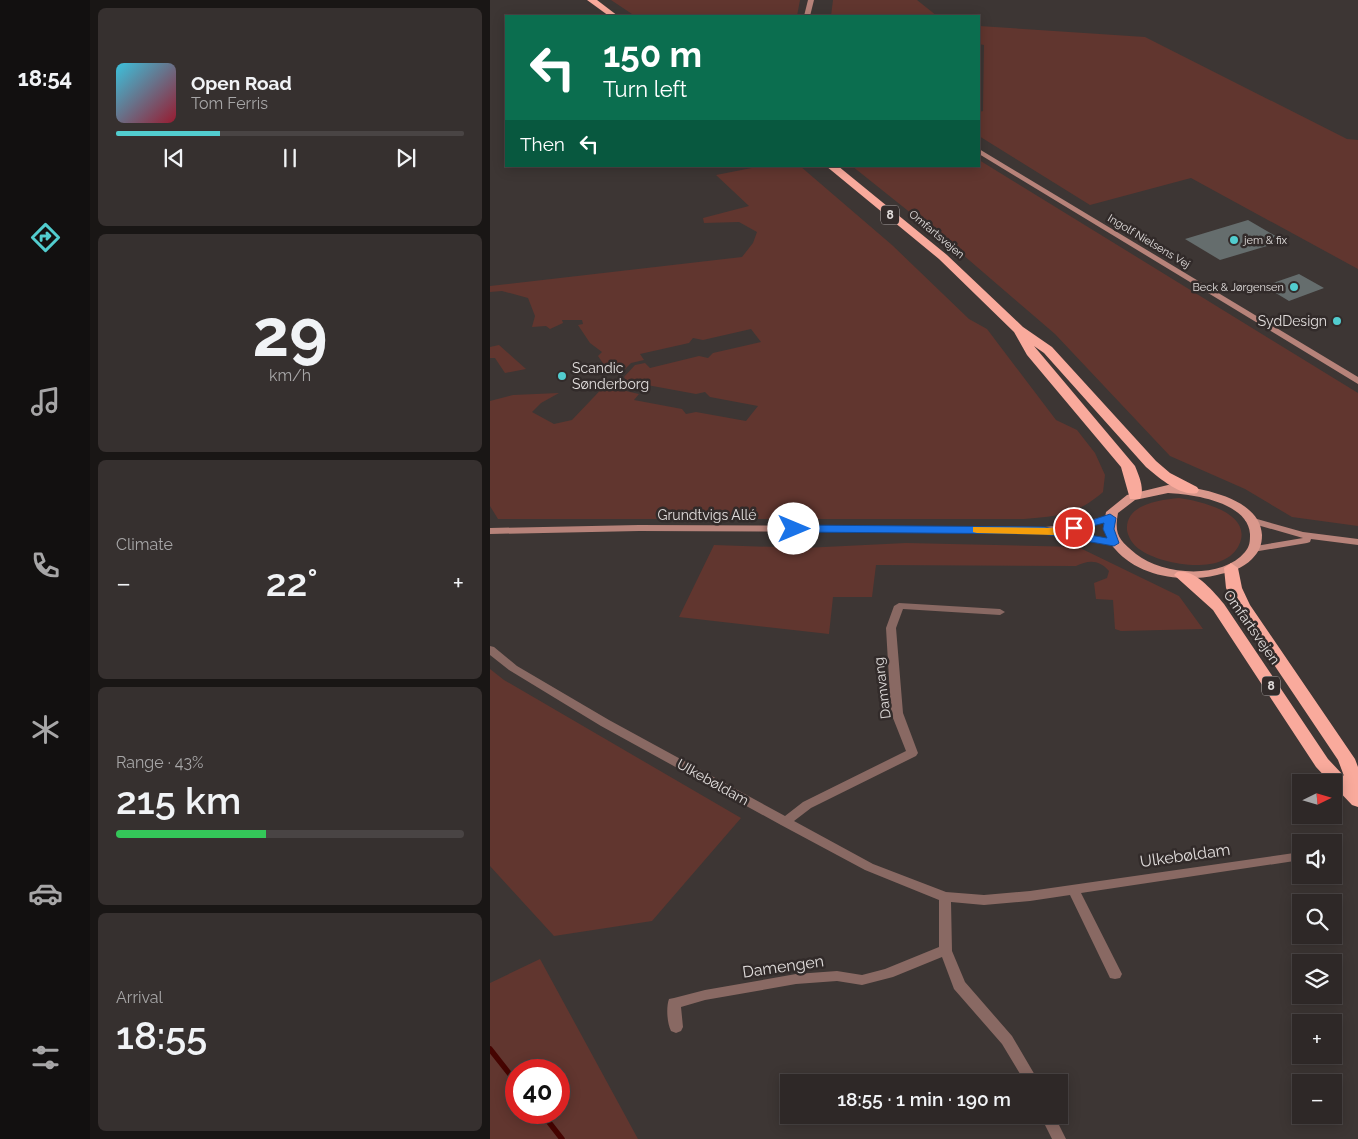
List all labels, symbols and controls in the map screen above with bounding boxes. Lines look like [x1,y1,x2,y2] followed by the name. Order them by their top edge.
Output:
[603,34,702,75] text: 150 m
[520,35,585,100] icon: left
[18,65,72,91] text: 18:54
[191,72,292,94] text: Open Road
[603,76,687,102] text: Turn left
[191,94,268,113] text: Tom Ferris
[575,130,603,158] icon: left
[520,133,565,155] text: Then
[160,144,188,172] icon: previous
[276,144,304,172] icon: pause
[392,144,420,172] icon: next
[881,206,899,224] road number: 8
[906,208,967,261] street label: Omfartsvejen
[1105,212,1192,271] street label: Ingolf Nielsens Vej
[28,220,63,255] icon: directions
[1228,234,1240,246] marker: jem & fix
[1242,234,1288,247] place label: jem & fix
[1192,281,1284,294] place label: Beck & Jørgensen
[1288,281,1300,293] marker: Beck & Jørgensen
[253,295,327,371] text: 29
[1258,313,1327,329] place label: SydDesign
[1331,315,1343,327] marker: SydDesign
[572,360,649,392] place label: Scandic Sønderborg
[269,366,311,385] text: km/h
[556,370,568,382] marker: Scandic Sønderborg
[28,384,63,419] icon: music
[767,502,819,554] position arrow
[657,507,757,523] street label: Grundtvigs Allé
[1053,507,1095,549] pin
[1060,514,1088,542] icon: arrive
[116,535,173,554] text: Climate
[28,548,63,583] icon: phone
[266,560,318,605] text: 22°
[116,567,131,600] text: −
[452,567,464,600] text: +
[1221,587,1283,667] street label: Omfartsvejen
[870,656,894,720] street label: Damvang
[1262,676,1280,696] road number: 8
[28,712,63,747] icon: climate
[116,753,204,772] text: Range · 43%
[674,756,752,808] street label: Ulkebøldam
[1292,774,1342,824] north arrow
[1292,774,1342,1124] map controls
[116,778,241,823] text: 215 km
[1292,834,1342,884] button: sound
[1139,840,1231,871] street label: Ulkebøldam
[28,876,63,911] icon: car
[1292,894,1342,944] button: search
[741,951,825,982] street label: Damengen
[1292,954,1342,1004] button: layers
[116,988,163,1007] text: Arrival
[116,1013,207,1058] text: 18:55
[1292,1014,1342,1064] button: +
[28,1040,63,1075] icon: filters
[505,1059,570,1124] speed limit sign: 40
[1292,1074,1342,1124] button: −
[837,1088,1011,1110] text: 18:55 · 1 min · 190 m

